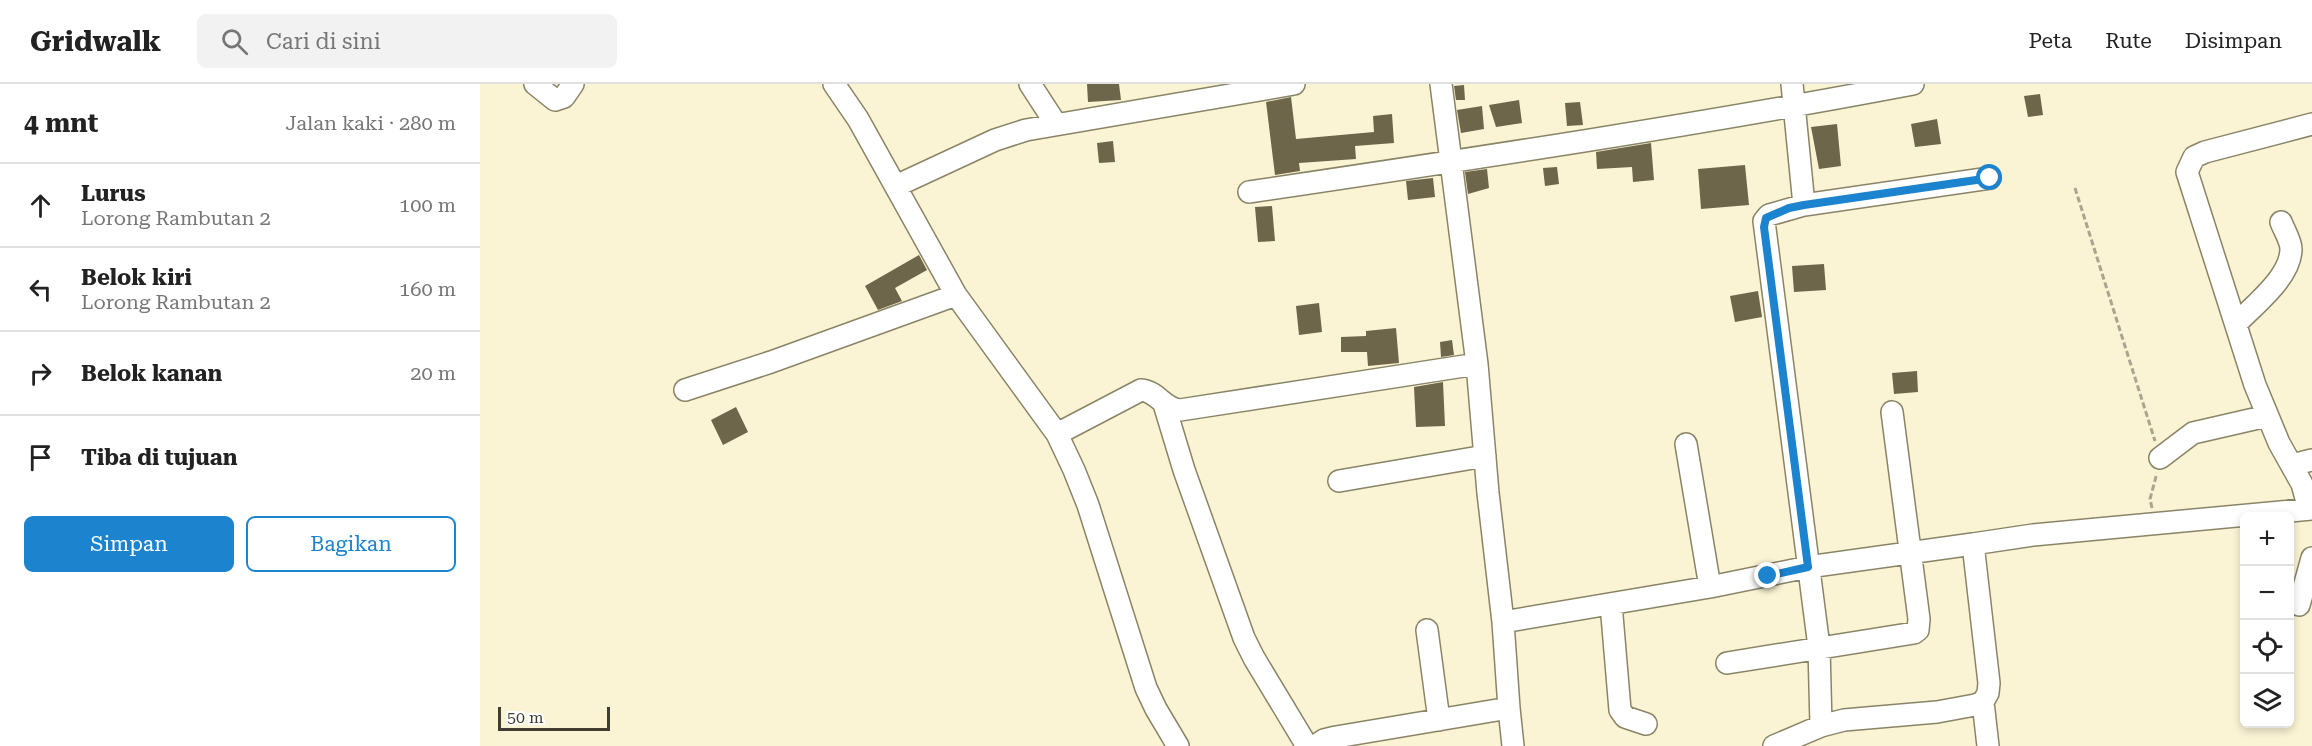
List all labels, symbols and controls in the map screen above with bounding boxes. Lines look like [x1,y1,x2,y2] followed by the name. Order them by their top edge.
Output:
[197,14,617,68] search box
[30,25,161,58] text: Gridwalk
[218,25,251,58] icon: search
[266,29,381,54] text: Cari di sini
[2029,29,2072,53] text: Peta
[2105,29,2152,53] text: Rute
[2185,29,2282,53] text: Disimpan
[24,108,98,138] text: 4 mnt
[285,111,456,135] text: Jalan kaki · 280 m
[1976,164,2002,190] route start
[81,181,146,206] text: Lurus
[24,189,57,222] icon: ahead
[399,193,456,217] text: 100 m
[81,206,271,230] text: Lorong Rambutan 2
[81,265,192,290] text: Belok kiri
[24,273,57,306] icon: left
[399,277,456,301] text: 160 m
[81,290,271,314] text: Lorong Rambutan 2
[24,357,57,390] icon: right
[81,361,222,386] text: Belok kanan
[410,361,456,385] text: 20 m
[24,441,57,474] icon: arrive
[81,445,237,470] text: Tiba di tujuan
[2240,512,2294,728] map controls
[2240,512,2294,566] button: +
[24,516,234,572] button: Simpan
[246,516,456,572] button: Bagikan
[1754,562,1780,588] route end
[2240,566,2294,620] button: −
[2240,620,2294,674] button: locate
[2240,674,2294,728] button: layers
[498,704,610,732] scale bar
[507,708,544,727] text: 50 m

